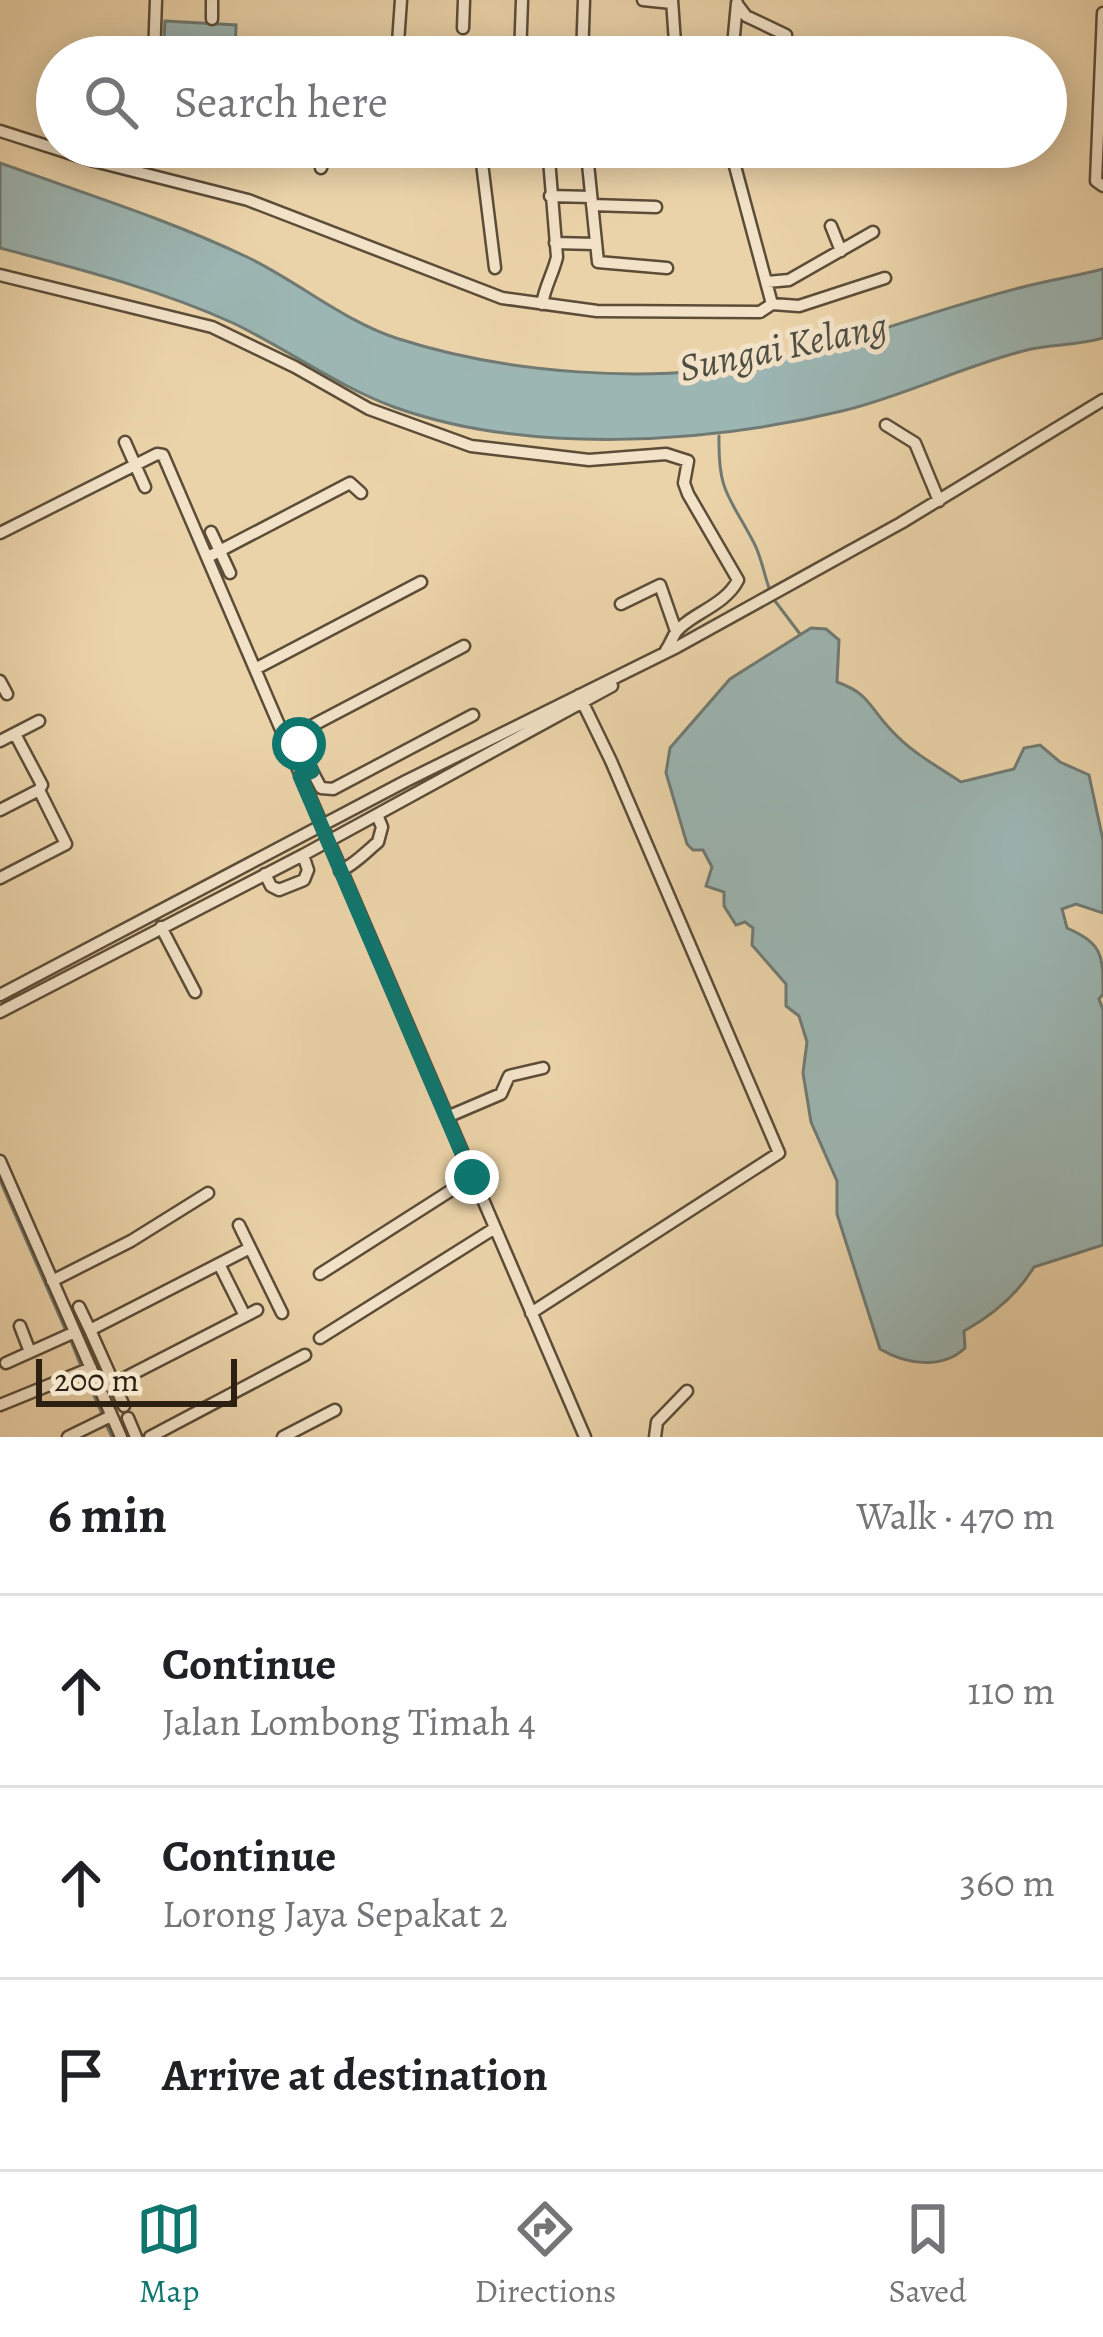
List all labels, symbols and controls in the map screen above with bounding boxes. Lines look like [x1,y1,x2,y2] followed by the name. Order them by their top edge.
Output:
[36,36,1067,168] search box
[78,69,144,135] icon: search
[174,71,388,133] text: Search here
[674,298,892,394] water label: Sungai Kelang
[272,717,326,771] route start
[445,1150,499,1204] route end
[36,1353,237,1406] scale bar
[54,1357,139,1402] text: 200 m
[48,1480,167,1550] text: 6 min
[857,1489,1055,1542] text: Walk · 470 m
[162,1633,336,1695] text: Continue
[48,1658,114,1724] icon: ahead
[967,1664,1055,1717] text: 110 m
[162,1695,536,1748] text: Jalan Lombong Timah 4
[162,1825,336,1887] text: Continue
[48,1850,114,1916] icon: ahead
[960,1856,1055,1909] text: 360 m
[162,1887,508,1940] text: Lorong Jaya Sepakat 2
[48,2042,114,2108] icon: arrive
[162,2044,548,2106] text: Arrive at destination
[136,2196,202,2313] tab: Map
[475,2196,616,2313] tab: Directions
[889,2196,967,2313] tab: Saved

